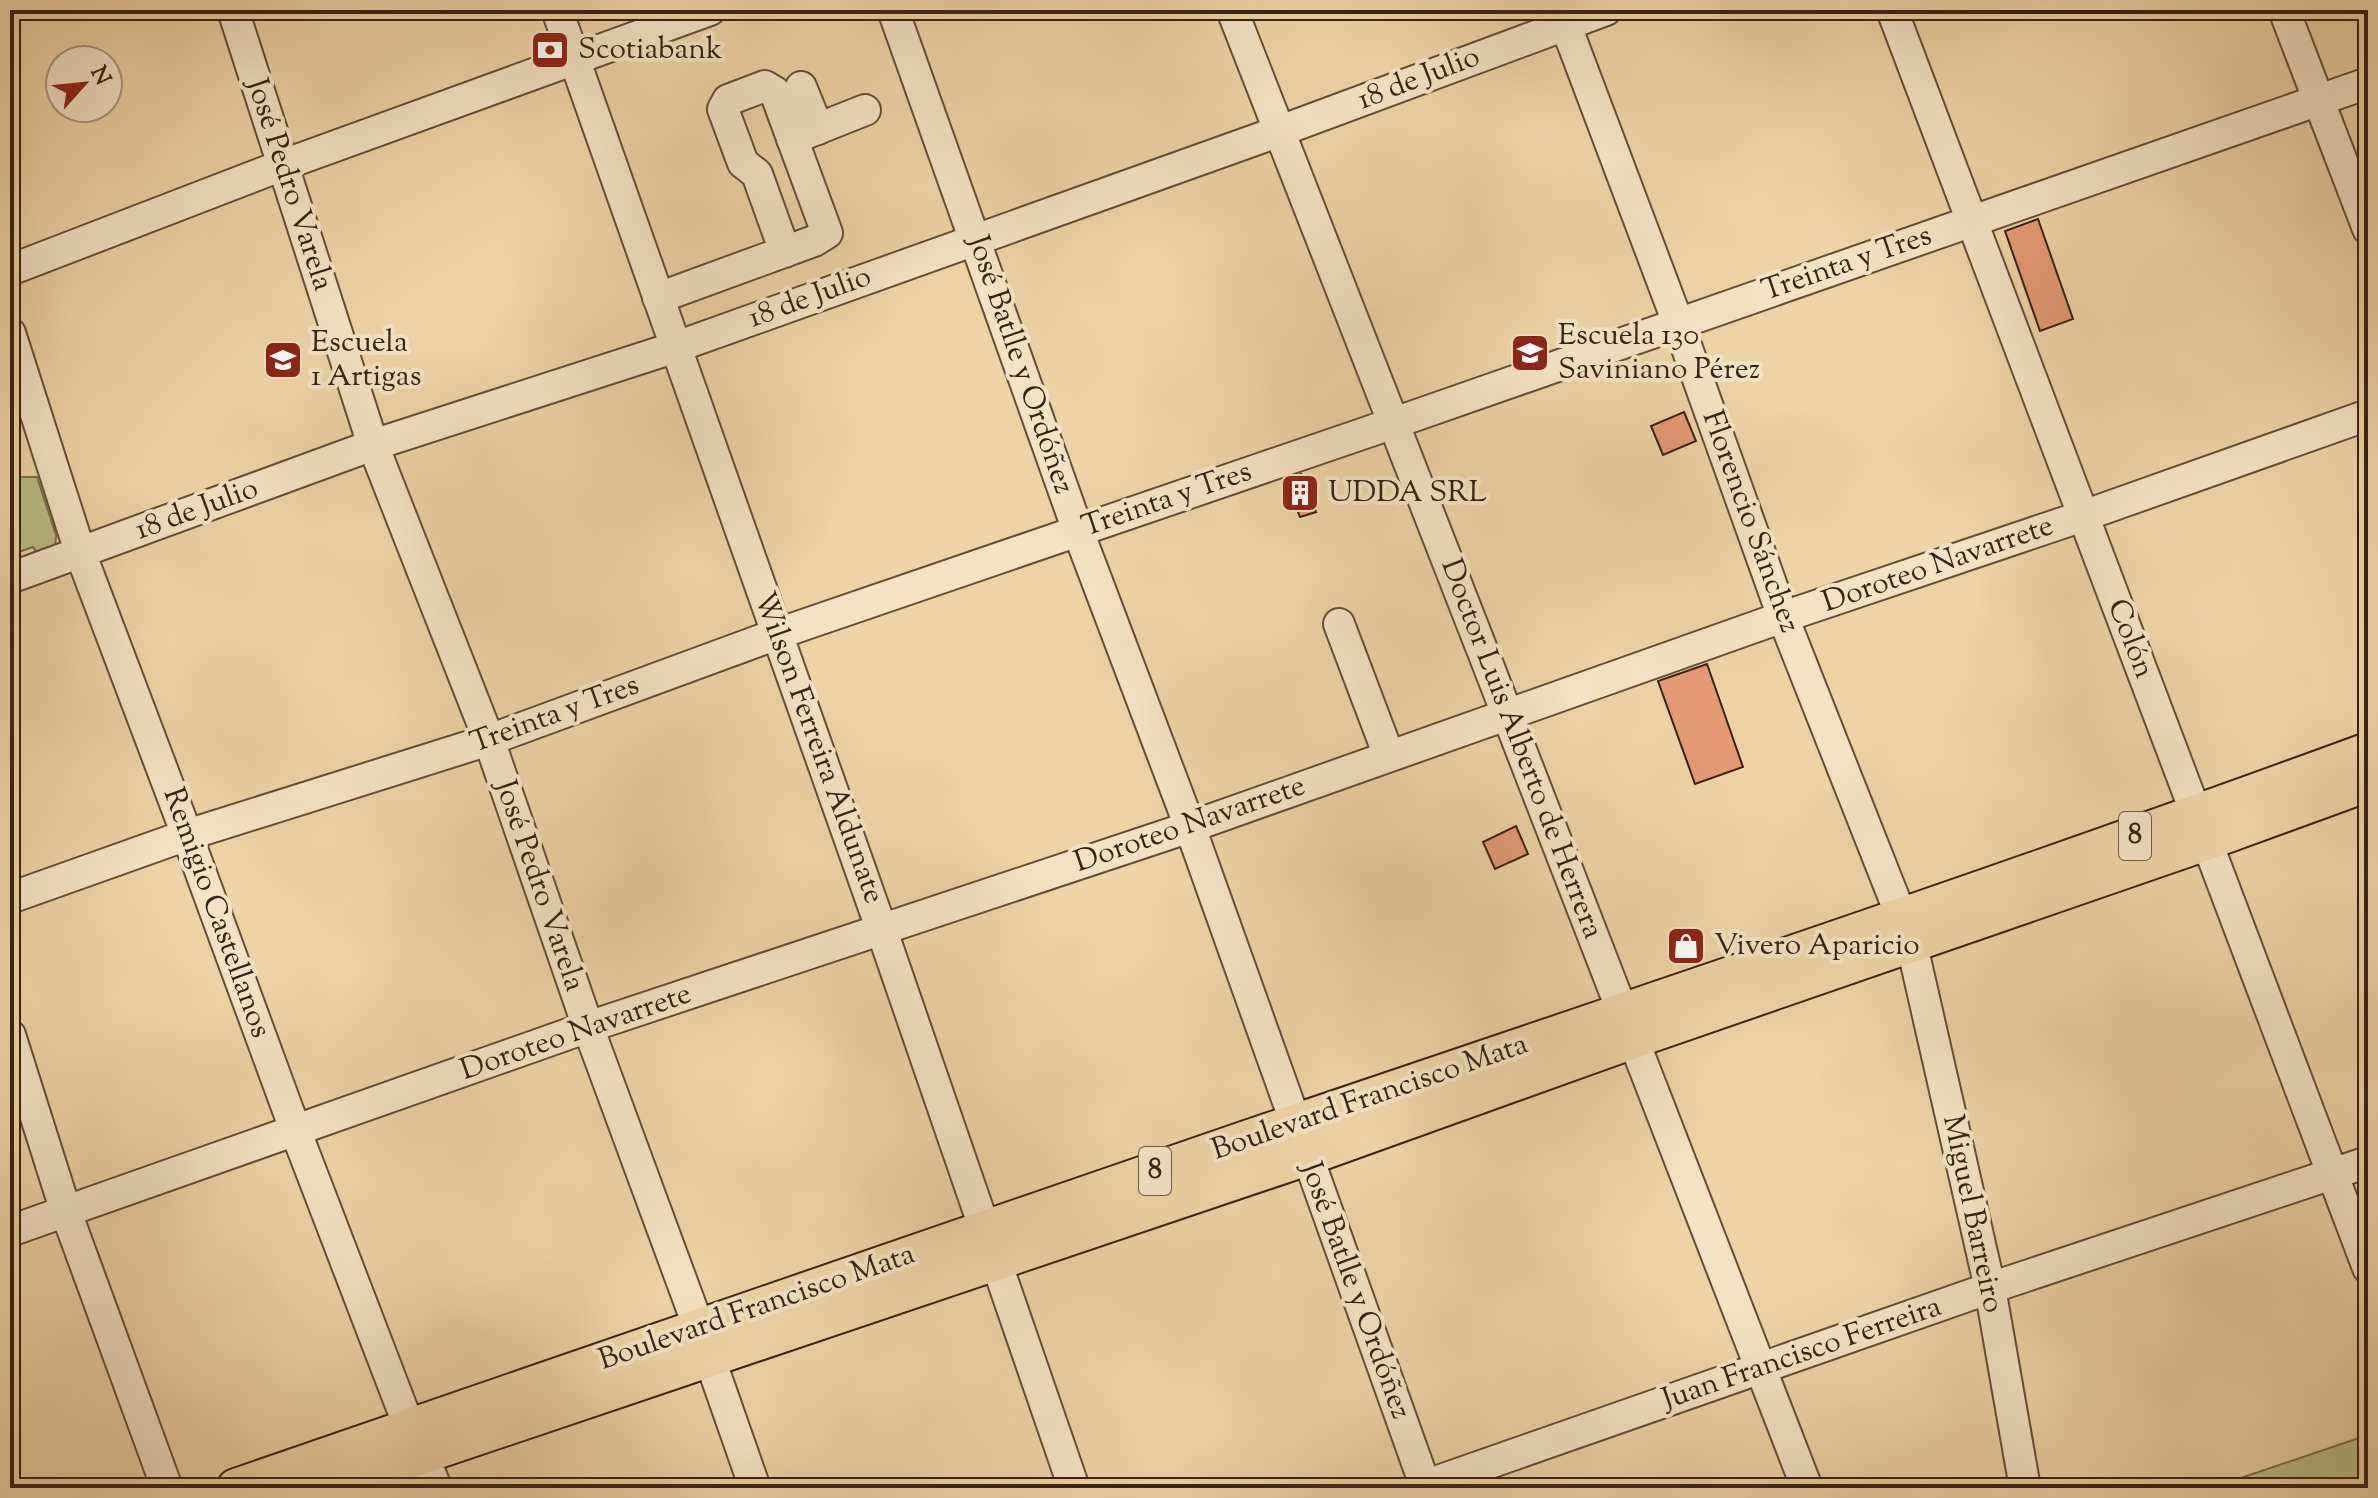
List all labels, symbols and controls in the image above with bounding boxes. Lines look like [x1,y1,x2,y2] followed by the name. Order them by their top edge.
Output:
[529,29,571,71] bank icon: Scotiabank
[578,29,722,72] place label: Scotiabank
[1352,36,1486,122] street label: 18 de Julio
[44,44,124,124] north arrow
[81,61,118,92] text: N
[234,71,344,297] street label: José Pedro Varela
[1756,215,1938,313] street label: Treinta y Tres
[955,228,1084,500] street label: José Batlle y Ordóñez
[743,256,877,340] street label: 18 de Julio
[1558,315,1760,392] place label: Escuela 130 Saviniano Pérez
[311,322,422,399] place label: Escuela 1 Artigas
[1509,332,1551,374] school or university icon: Escuela 130 Saviniano Pérez
[262,339,304,381] school or university icon: Escuela 1 Artigas
[1690,405,1810,639] street label: Florencio Sánchez
[1076,451,1258,549] street label: Treinta y Tres
[130,468,264,552] street label: 18 de Julio
[1279,472,1321,514] building icon: UDDA SRL
[1328,472,1487,515] place label: UDDA SRL
[1817,505,2059,625] street label: Doroteo Navarrete
[1429,553,1614,945] street label: Doctor Luis Alberto de Herrera
[742,586,894,910] street label: Wilson Ferreira Aldunate
[2095,593,2165,685] street label: Colón
[465,665,645,765] street label: Treinta y Tres
[1069,765,1311,885] street label: Doroteo Navarrete
[482,773,595,997] street label: José Pedro Varela
[151,782,281,1044] street label: Remigio Castellanos
[2119,812,2151,860] road number: 8
[1665,925,1707,967] shop icon: Vivero Aparicio
[1714,925,1920,968] place label: Vivero Aparicio
[455,973,697,1093] street label: Doroteo Navarrete
[1206,1024,1534,1172] street label: Boulevard Francisco Mata
[1930,1111,2014,1317] street label: Miguel Barreiro
[1139,1147,1171,1195] road number: 8
[1288,1155,1422,1426] street label: José Batlle y Ordóñez
[593,1234,921,1382] street label: Boulevard Francisco Mata
[1655,1286,1948,1423] street label: Juan Francisco Ferreira

